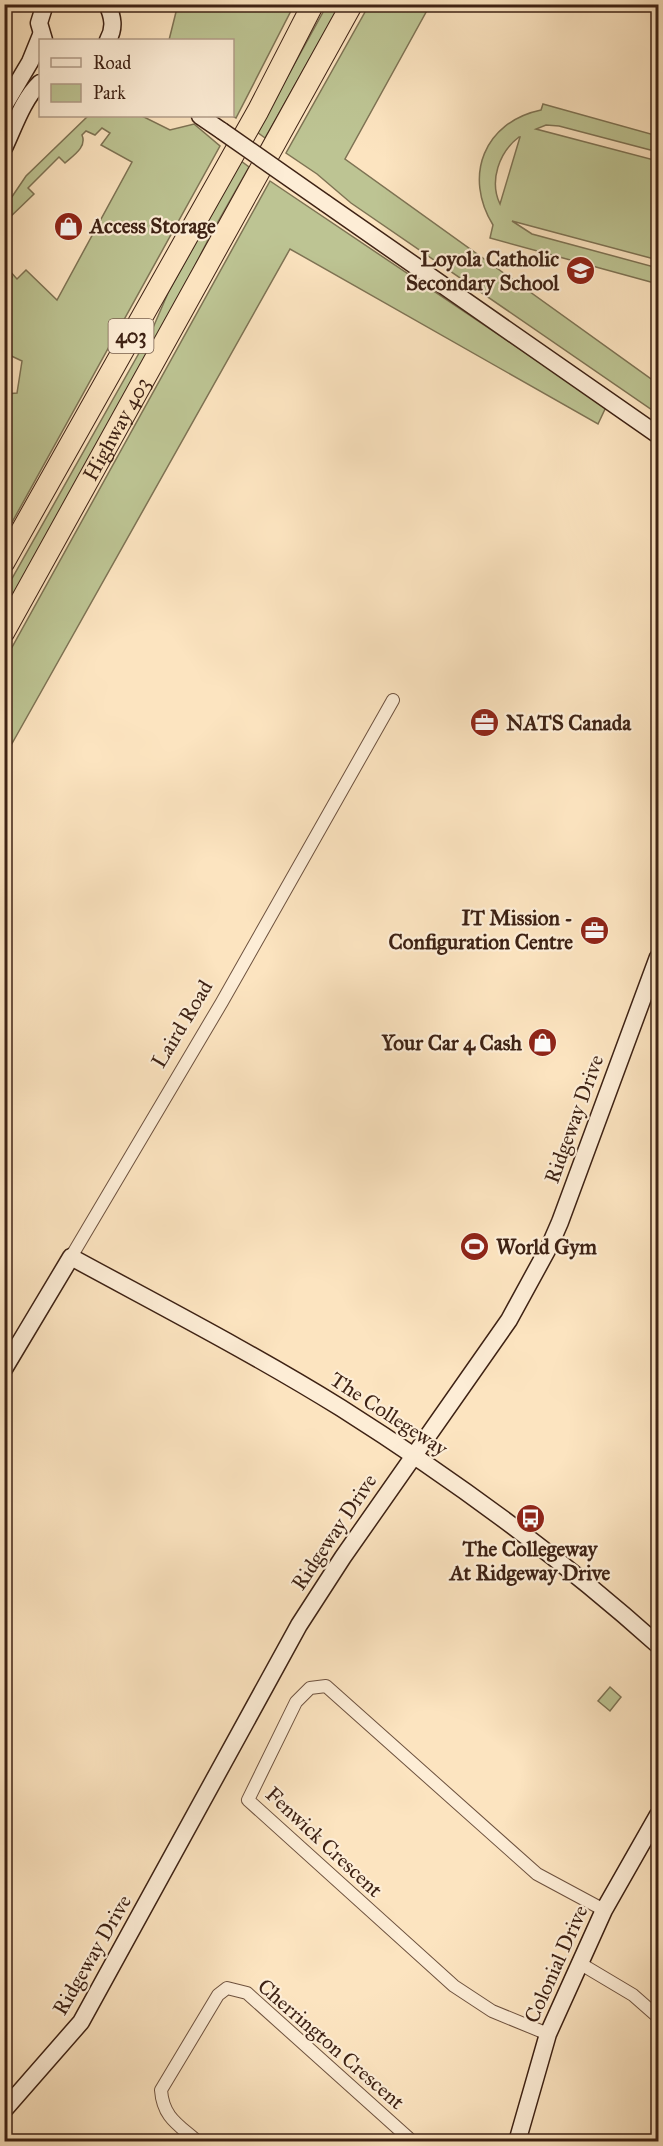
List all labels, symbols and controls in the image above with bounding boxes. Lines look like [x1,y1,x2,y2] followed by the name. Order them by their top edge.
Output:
[39,39,234,117] legend
[93,52,131,74] text: Road
[93,82,126,104] text: Park
[53,210,85,242] shop icon: Access Storage
[88,213,216,239] place label: Access Storage
[406,246,560,296] place label: Loyola Catholic Secondary School
[564,255,596,287] school or university icon: Loyola Catholic Secondary School
[108,319,154,353] road number: 403
[77,373,156,485] street label: Highway 403
[469,707,501,739] office icon: NATS Canada
[506,710,632,736] place label: NATS Canada
[389,905,573,955] place label: IT Mission - Configuration Centre
[578,914,610,946] office icon: IT Mission - Configuration Centre
[146,975,219,1073] street label: Laird Road
[527,1027,559,1059] shop icon: Your Car 4 Cash
[380,1030,522,1056] place label: Your Car 4 Cash
[539,1051,609,1187] street label: Ridgeway Drive
[459,1231,491,1263] sports icon: World Gym
[496,1234,597,1260] place label: World Gym
[325,1366,454,1462] street label: The Collegeway
[286,1469,383,1595] street label: Ridgeway Drive
[514,1502,546,1534] bus stop icon: The Collegeway At Ridgeway Drive
[448,1536,611,1586] place label: The Collegeway At Ridgeway Drive
[260,1781,388,1903] street label: Fenwick Crescent
[47,1890,137,2020] street label: Ridgeway Drive
[518,1901,594,2027] street label: Colonial Drive
[252,1973,410,2115] street label: Cherrington Crescent

